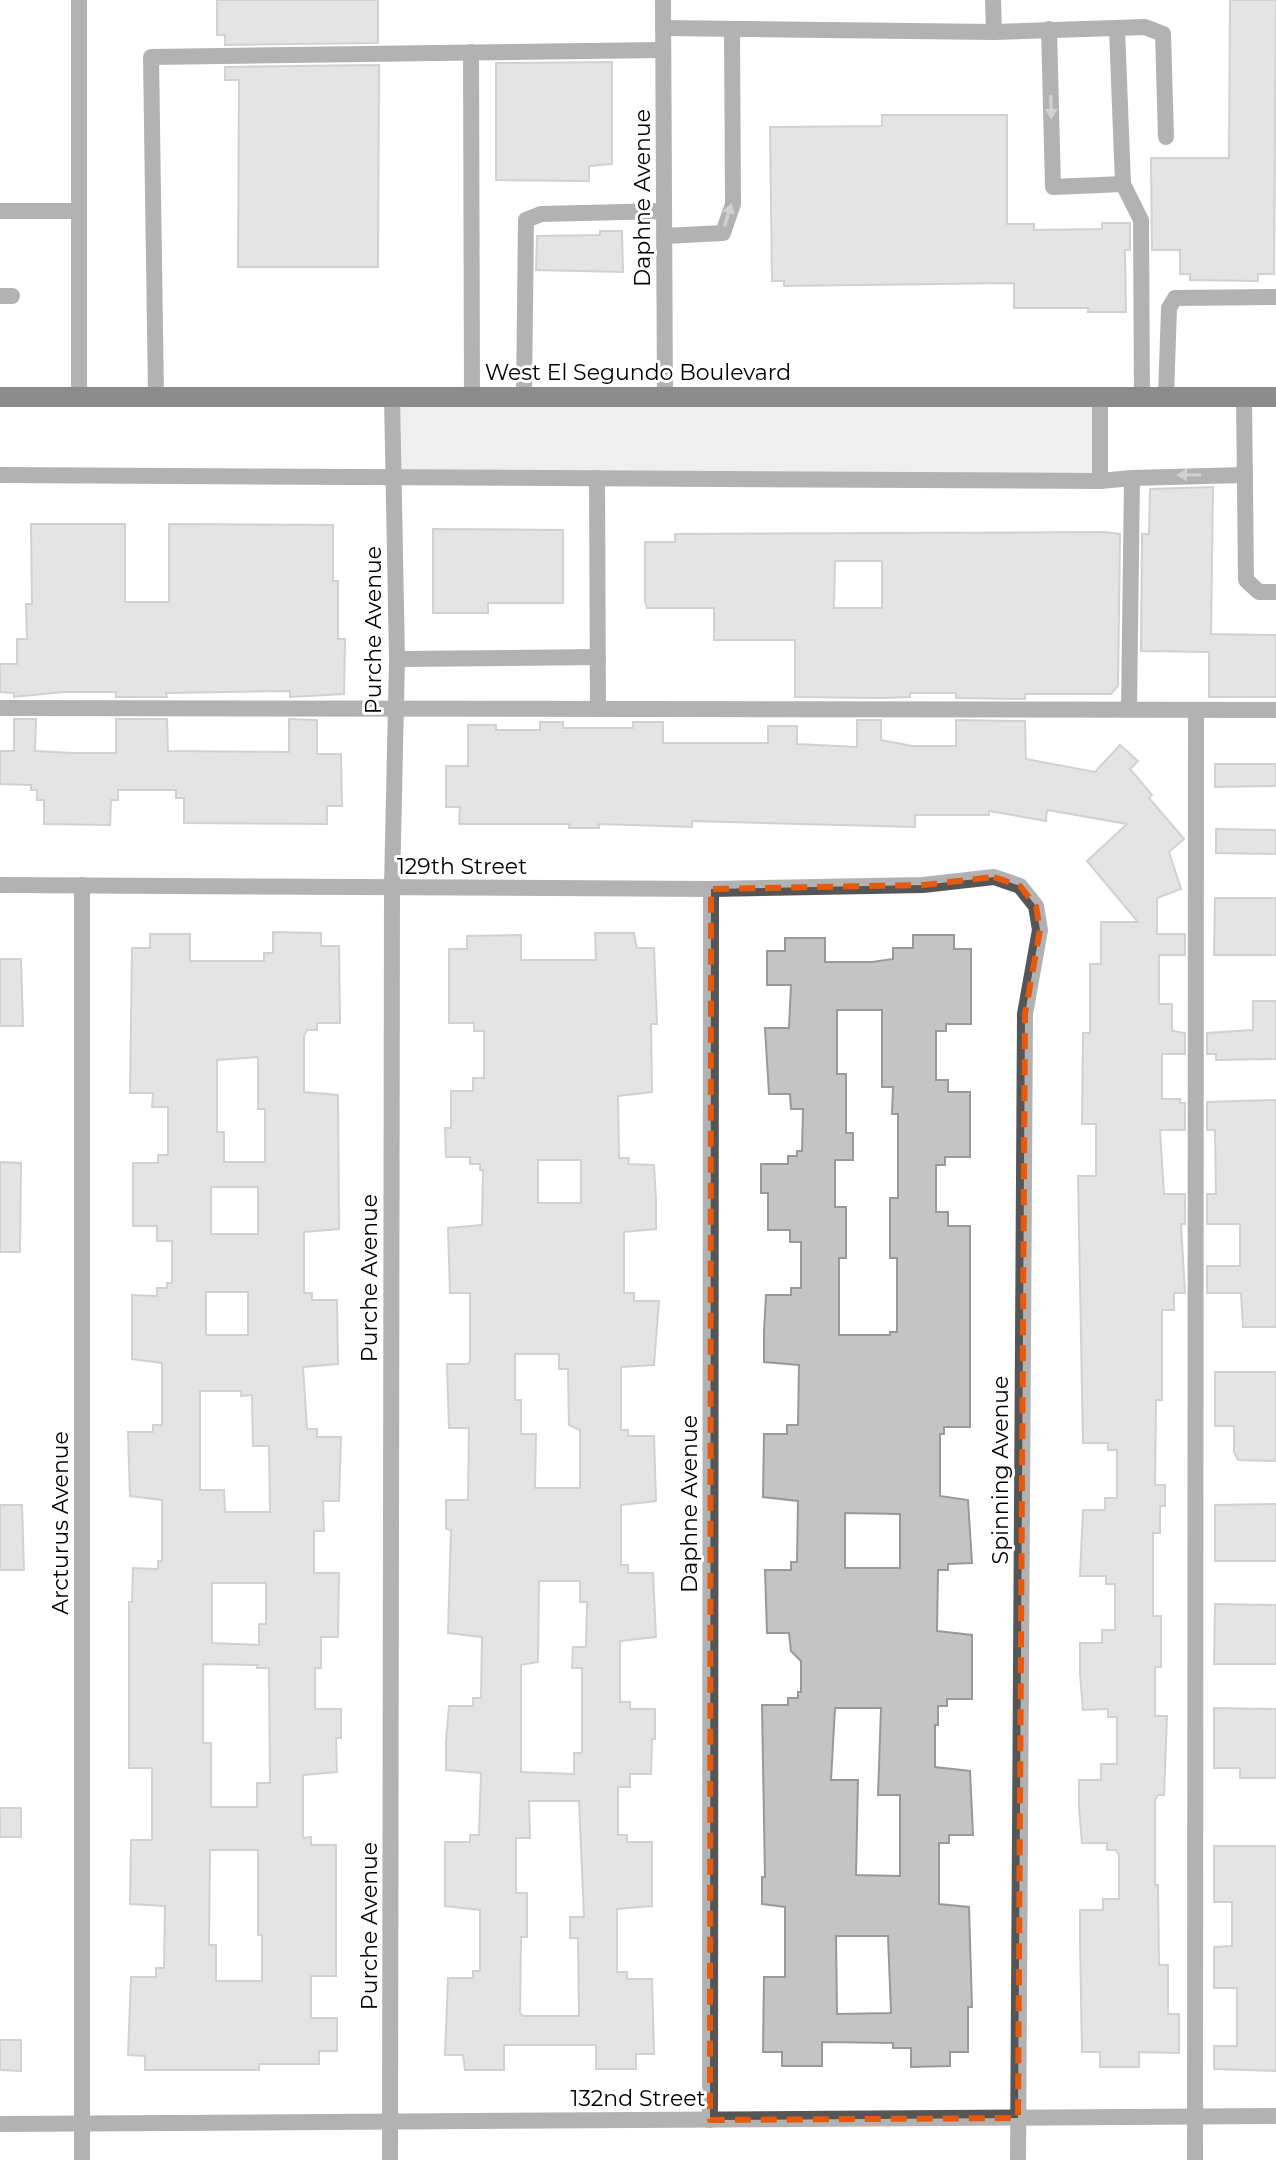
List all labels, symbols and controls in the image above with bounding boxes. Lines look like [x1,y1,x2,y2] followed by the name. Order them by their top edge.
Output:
[1044,95,1057,120] one-way arrow
[629,109,656,287] street label: Daphne Avenue
[723,203,735,227] one-way arrow
[485,359,791,386] street label: West El Segundo Boulevard
[1176,469,1201,481] one-way arrow
[360,546,387,714] street label: Purche Avenue
[397,853,527,880] street label: 129th Street
[356,1194,383,1362] street label: Purche Avenue
[987,1376,1014,1564] street label: Spinning Avenue
[676,1415,703,1593] street label: Daphne Avenue
[47,1431,74,1615] street label: Arcturus Avenue
[356,1842,383,2010] street label: Purche Avenue
[571,2085,705,2112] street label: 132nd Street

